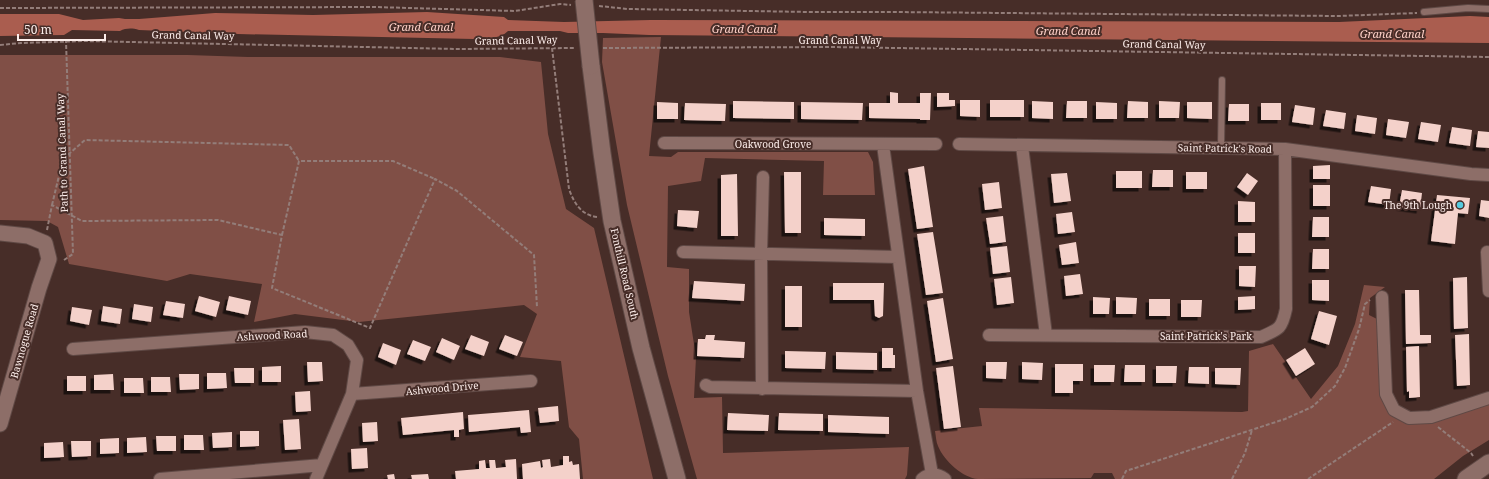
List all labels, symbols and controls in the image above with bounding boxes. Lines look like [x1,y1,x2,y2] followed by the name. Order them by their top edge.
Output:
[18,16,105,42] scale bar
[389,19,454,34] water label: Grand Canal
[24,21,52,38] text: 50 m
[712,21,777,36] water label: Grand Canal
[1036,23,1101,38] water label: Grand Canal
[1360,26,1425,41] water label: Grand Canal
[151,27,235,43] street label: Grand Canal Way
[474,32,558,48] street label: Grand Canal Way
[799,33,882,47] street label: Grand Canal Way
[1122,36,1206,52] street label: Grand Canal Way
[53,93,71,213] street label: Path to Grand Canal Way
[735,137,811,151] street label: Oakwood Grove
[1178,140,1272,156] street label: Saint Patrick's Road
[1383,198,1453,212] place label: The 9th Lough
[1455,200,1465,210] marker: The 9th Lough
[608,227,643,322] street label: Fonthill Road South
[7,302,41,380] street label: Bawnogue Road
[236,326,308,344] street label: Ashwood Road
[1160,329,1252,343] street label: Saint Patrick's Park
[405,378,479,398] street label: Ashwood Drive

